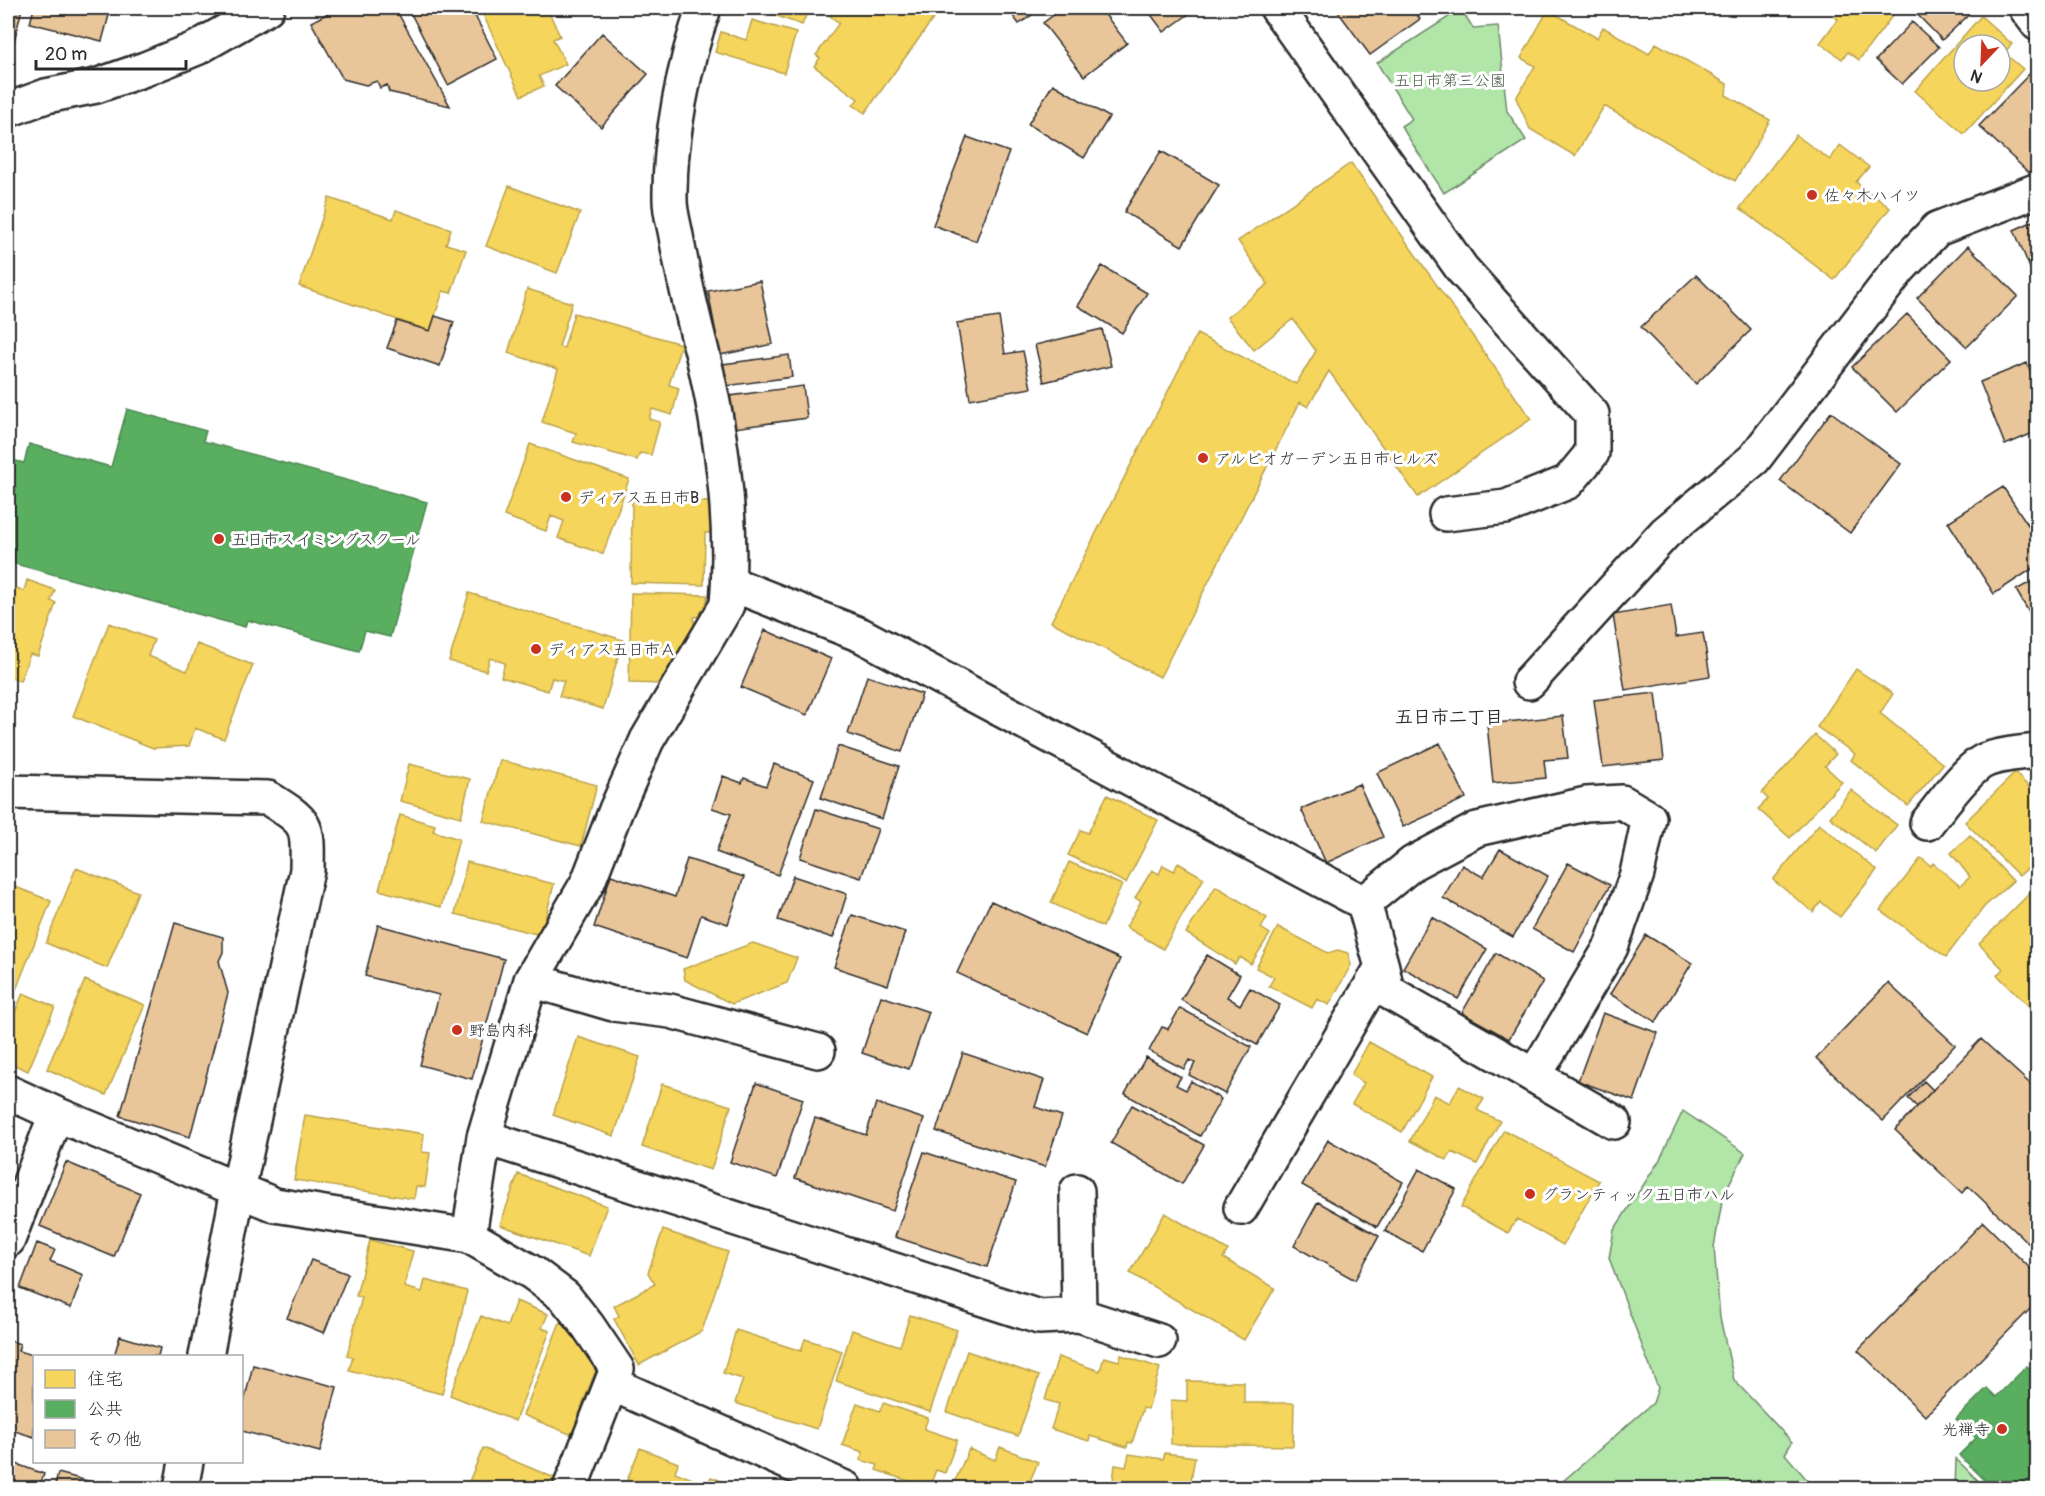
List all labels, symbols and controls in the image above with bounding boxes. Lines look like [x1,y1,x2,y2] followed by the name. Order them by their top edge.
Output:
[36,33,186,71] scale bar
[1952,33,2012,93] north arrow
[45,43,87,66] text: 20 m
[1967,64,1985,87] text: N
[1394,71,1506,91] park label: 五日市第三公園
[1824,186,1920,206] place label: 佐々木ハイツ
[1805,188,1819,202] marker: 佐々木ハイツ
[1215,449,1438,469] place label: アルビオガーデン五日市ヒルズ
[1196,451,1210,465] marker: アルビオガーデン五日市ヒルズ
[578,488,699,508] place label: ディアス五日市B
[559,490,573,504] marker: ディアス五日市B
[231,530,421,550] place label: 五日市スイミングスクール
[212,532,226,546] marker: 五日市スイミングスクール
[548,640,676,660] place label: ディアス五日市Ａ
[529,642,543,656] marker: ディアス五日市Ａ
[1395,706,1503,729] district label: 五日市二丁目
[469,1021,533,1041] place label: 野島内科
[450,1023,464,1037] marker: 野島内科
[1542,1185,1735,1205] place label: グランティック五日市ハル
[1523,1187,1537,1201] marker: グランティック五日市ハル
[33,1355,243,1463] legend
[87,1368,123,1391] text: 住宅
[87,1398,123,1421] text: 公共
[1942,1420,1990,1440] place label: 光禅寺
[1995,1422,2009,1436] marker: 光禅寺
[87,1428,141,1451] text: その他

